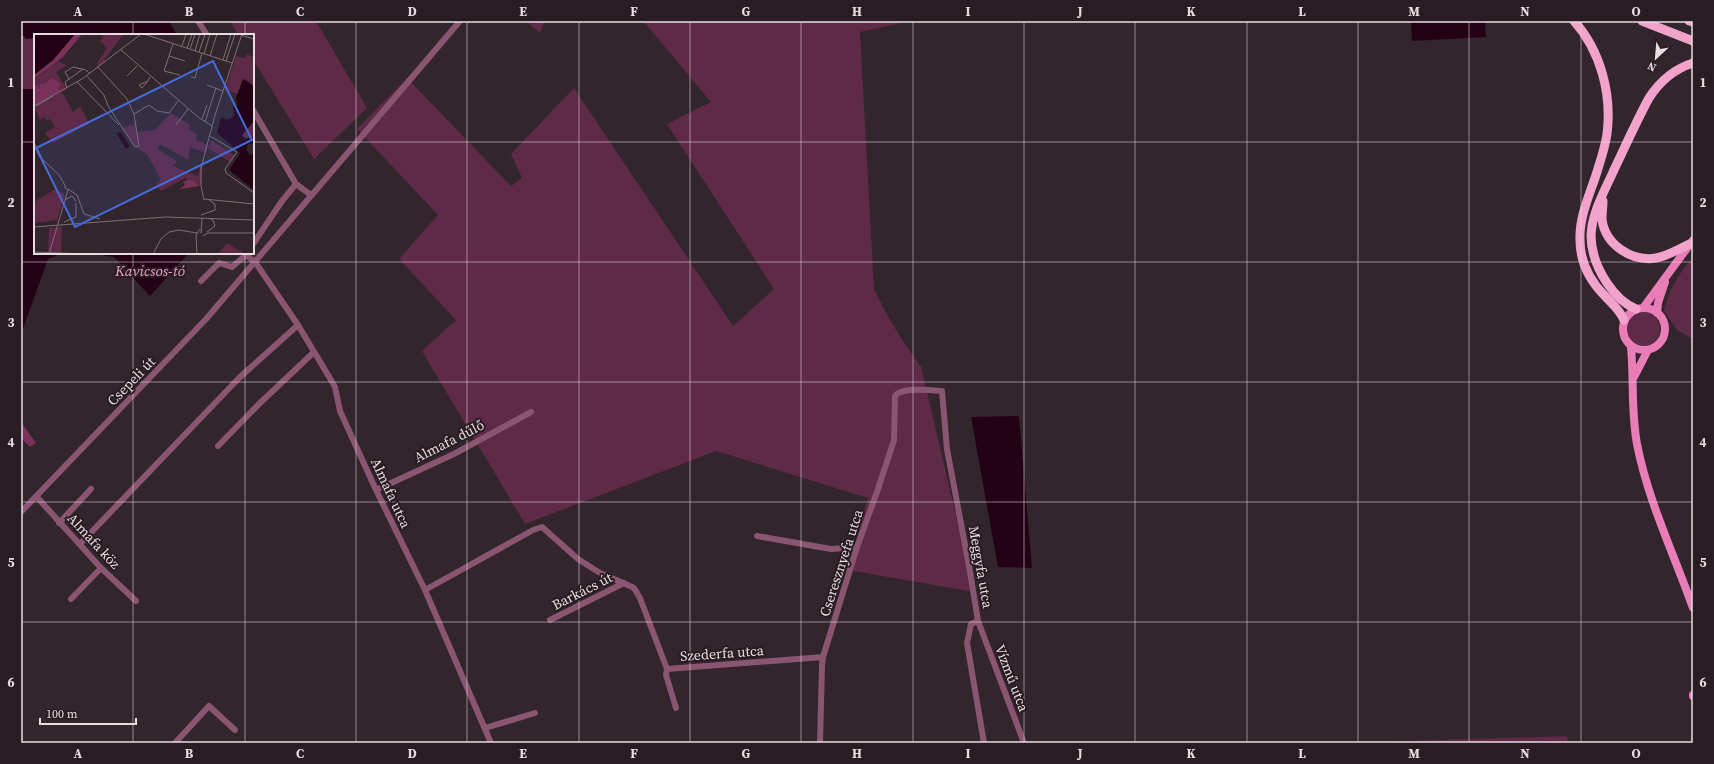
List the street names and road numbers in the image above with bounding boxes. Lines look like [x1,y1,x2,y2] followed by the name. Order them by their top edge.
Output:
[102,352,160,410] street label: Csepeli út
[410,415,488,467] street label: Almafa dűlő
[366,455,416,532] street label: Almafa utca
[814,506,868,619] street label: Cseresznyefa utca
[63,509,126,574] street label: Almafa köz
[964,524,998,611] street label: Meggyfa utca
[548,567,616,615] street label: Barkács út
[680,640,765,666] street label: Szederfa utca
[990,642,1034,715] street label: Vízmű utca

